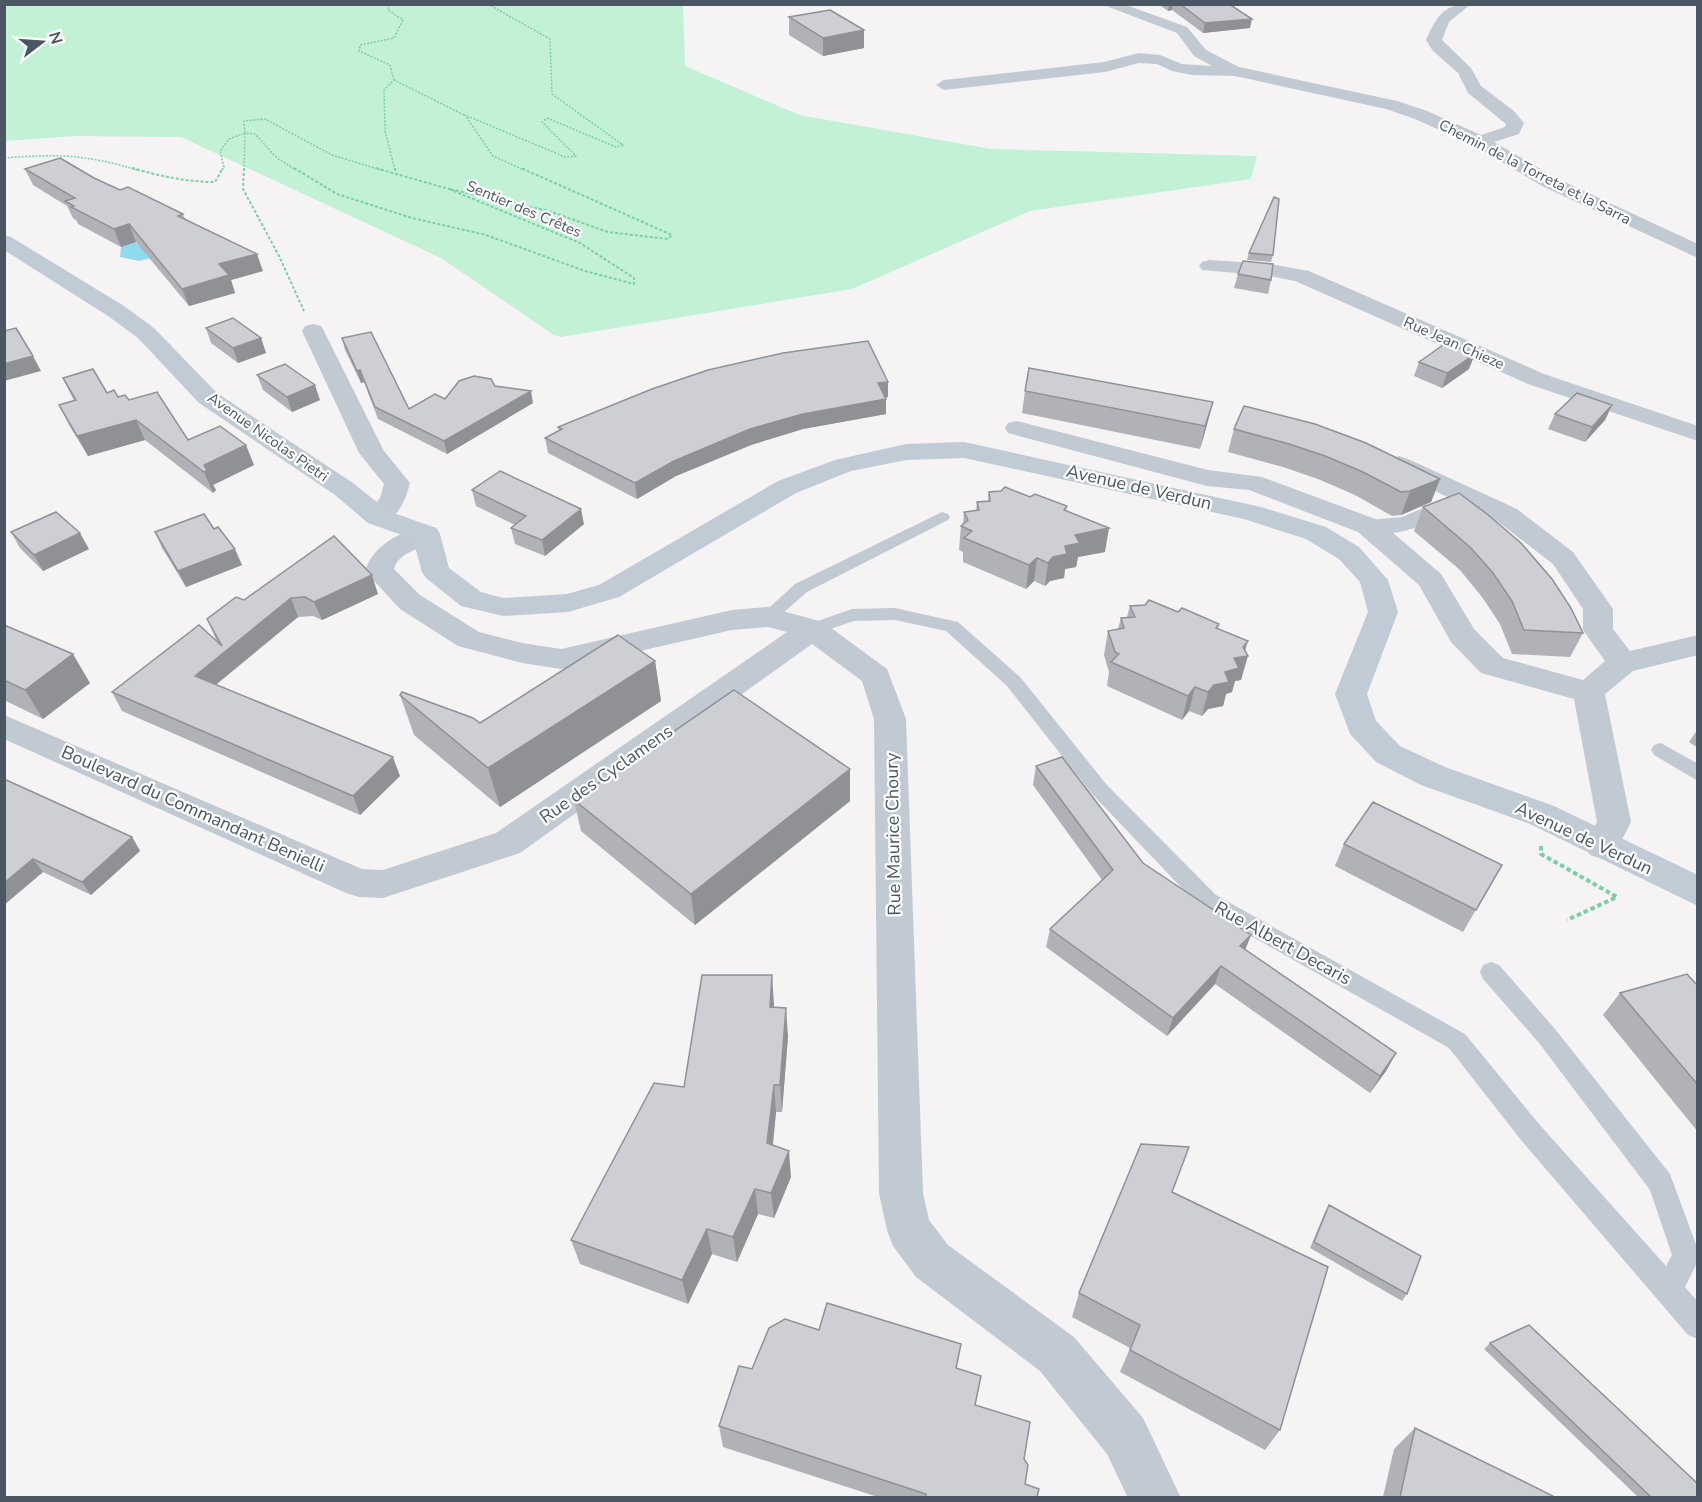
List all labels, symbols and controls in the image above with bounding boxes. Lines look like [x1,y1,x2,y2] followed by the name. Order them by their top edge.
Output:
[12,12,72,72] north arrow
[43,29,68,47] text: N
[1436,115,1634,229] street label: Chemin de la Torreta et la Sarra
[463,176,585,242] street label: Sentier des Crêtes
[1400,312,1508,374] street label: Rue Jean Chieze
[204,388,332,486] street label: Avenue Nicolas Pietri
[1064,459,1214,515] street label: Avenue de Verdun
[535,719,677,829] street label: Rue des Cyclamens
[57,740,329,878] street label: Boulevard du Commandant Benielli
[880,752,906,916] street label: Rue Maurice Choury
[1512,796,1656,880] street label: Avenue de Verdun
[1210,895,1356,991] street label: Rue Albert Decaris

